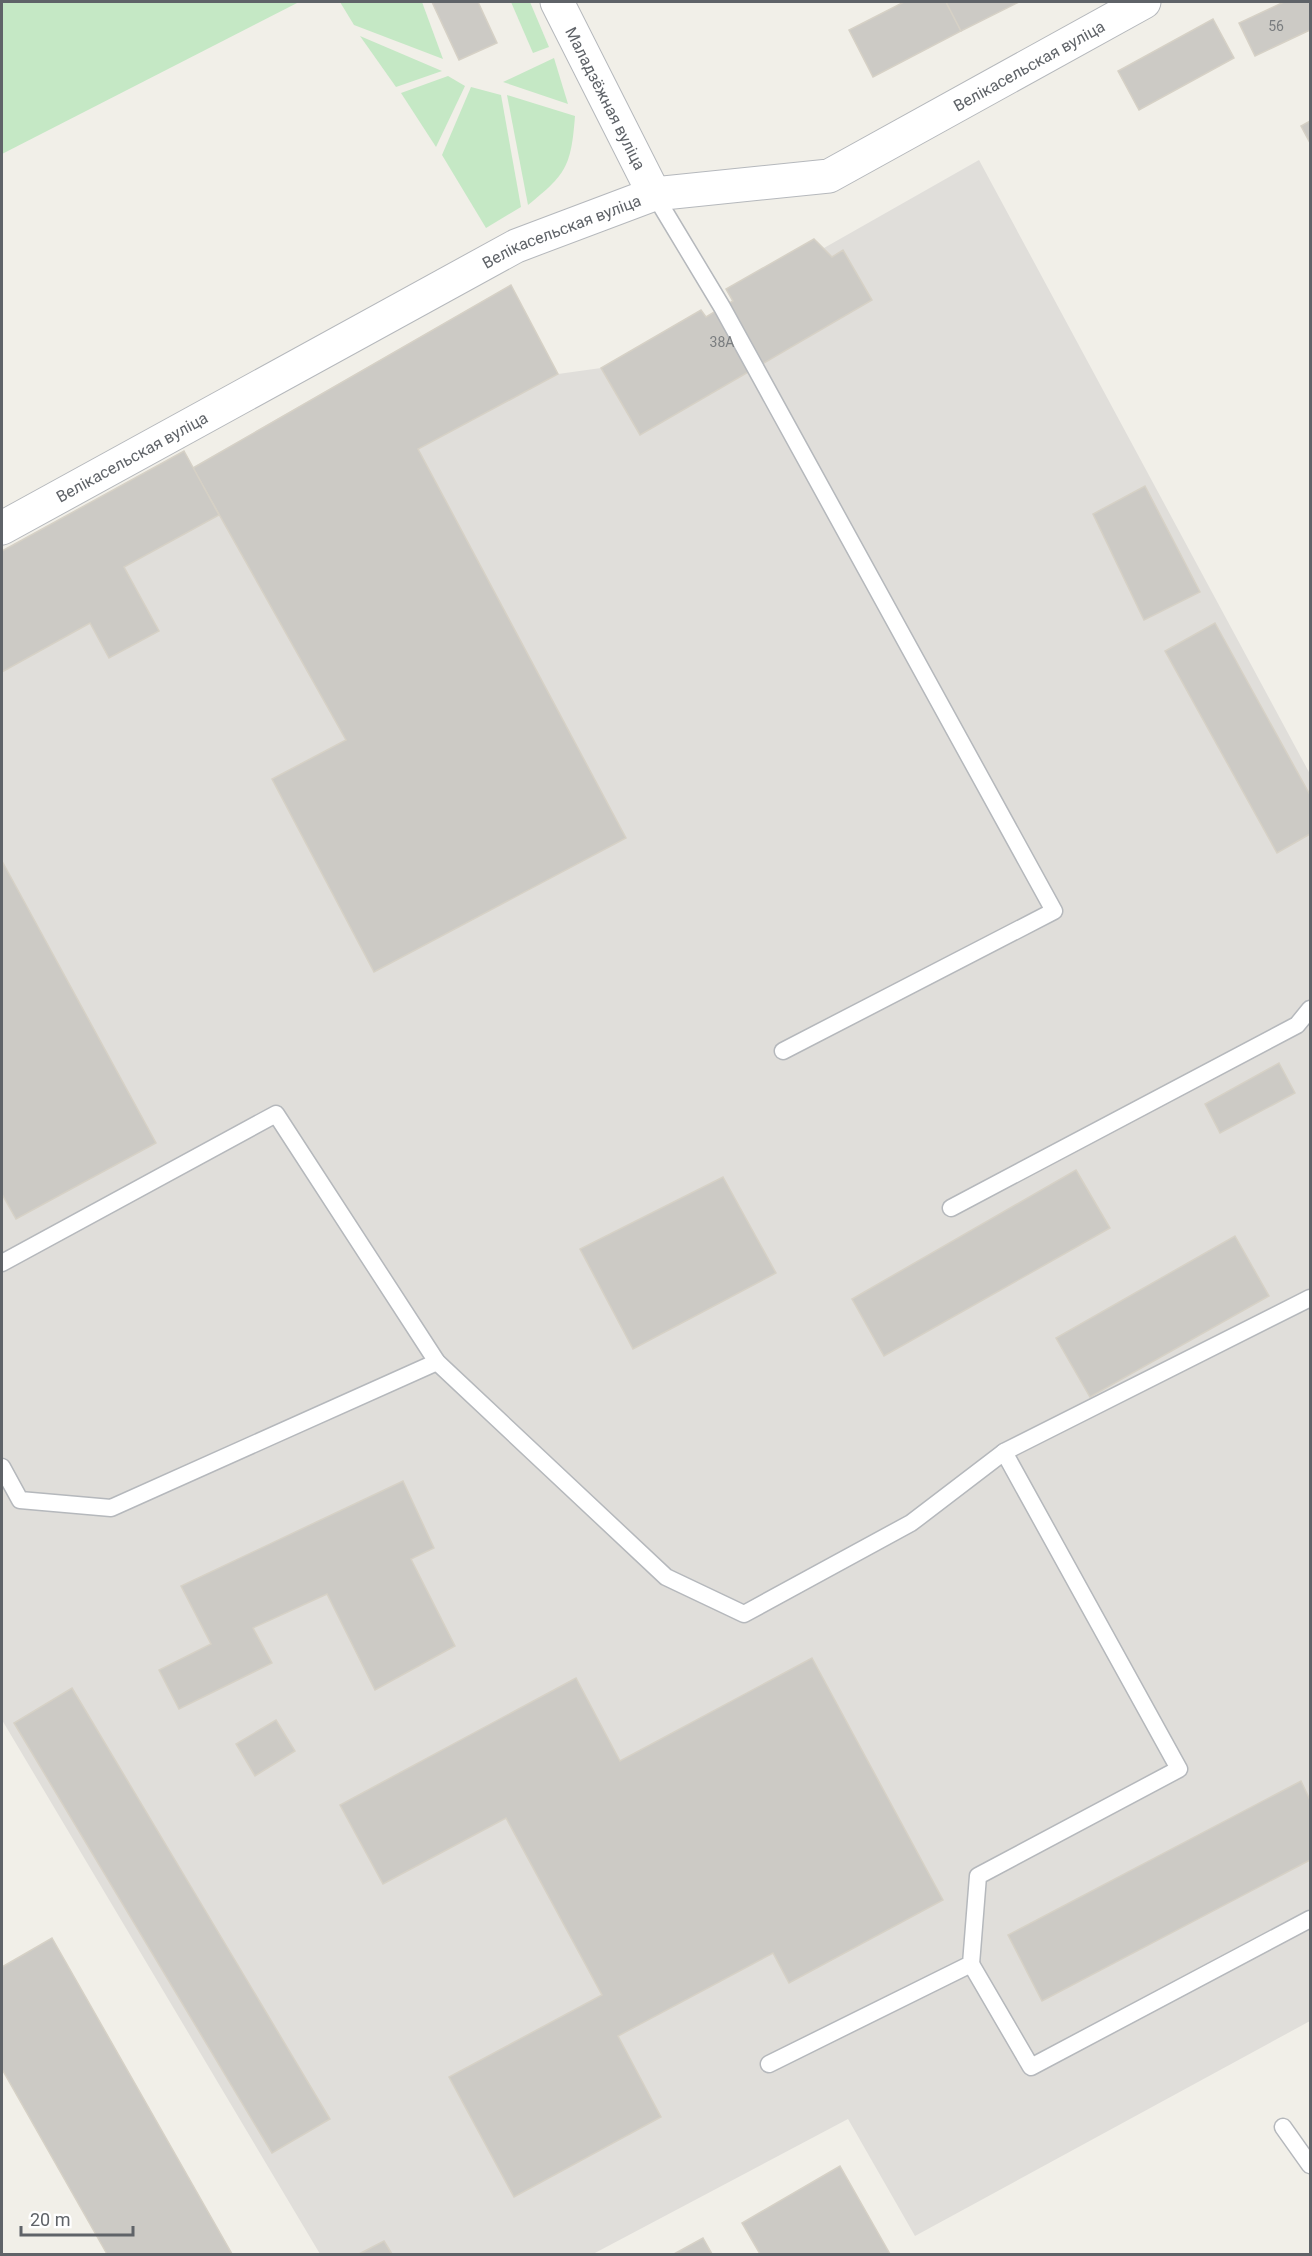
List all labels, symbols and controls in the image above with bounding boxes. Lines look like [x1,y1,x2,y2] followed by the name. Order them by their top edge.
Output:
[950,16,1108,115] street label: Велікасельская вуліца
[1268,18,1284,34] house number: 56
[562,24,650,173] street label: Маладзёжная вуліца
[479,190,643,272] street label: Велікасельская вуліца
[710,334,734,350] house number: 38А
[53,408,211,506] street label: Велікасельская вуліца
[21,2199,134,2237] scale bar
[30,2209,70,2230] text: 20 m

